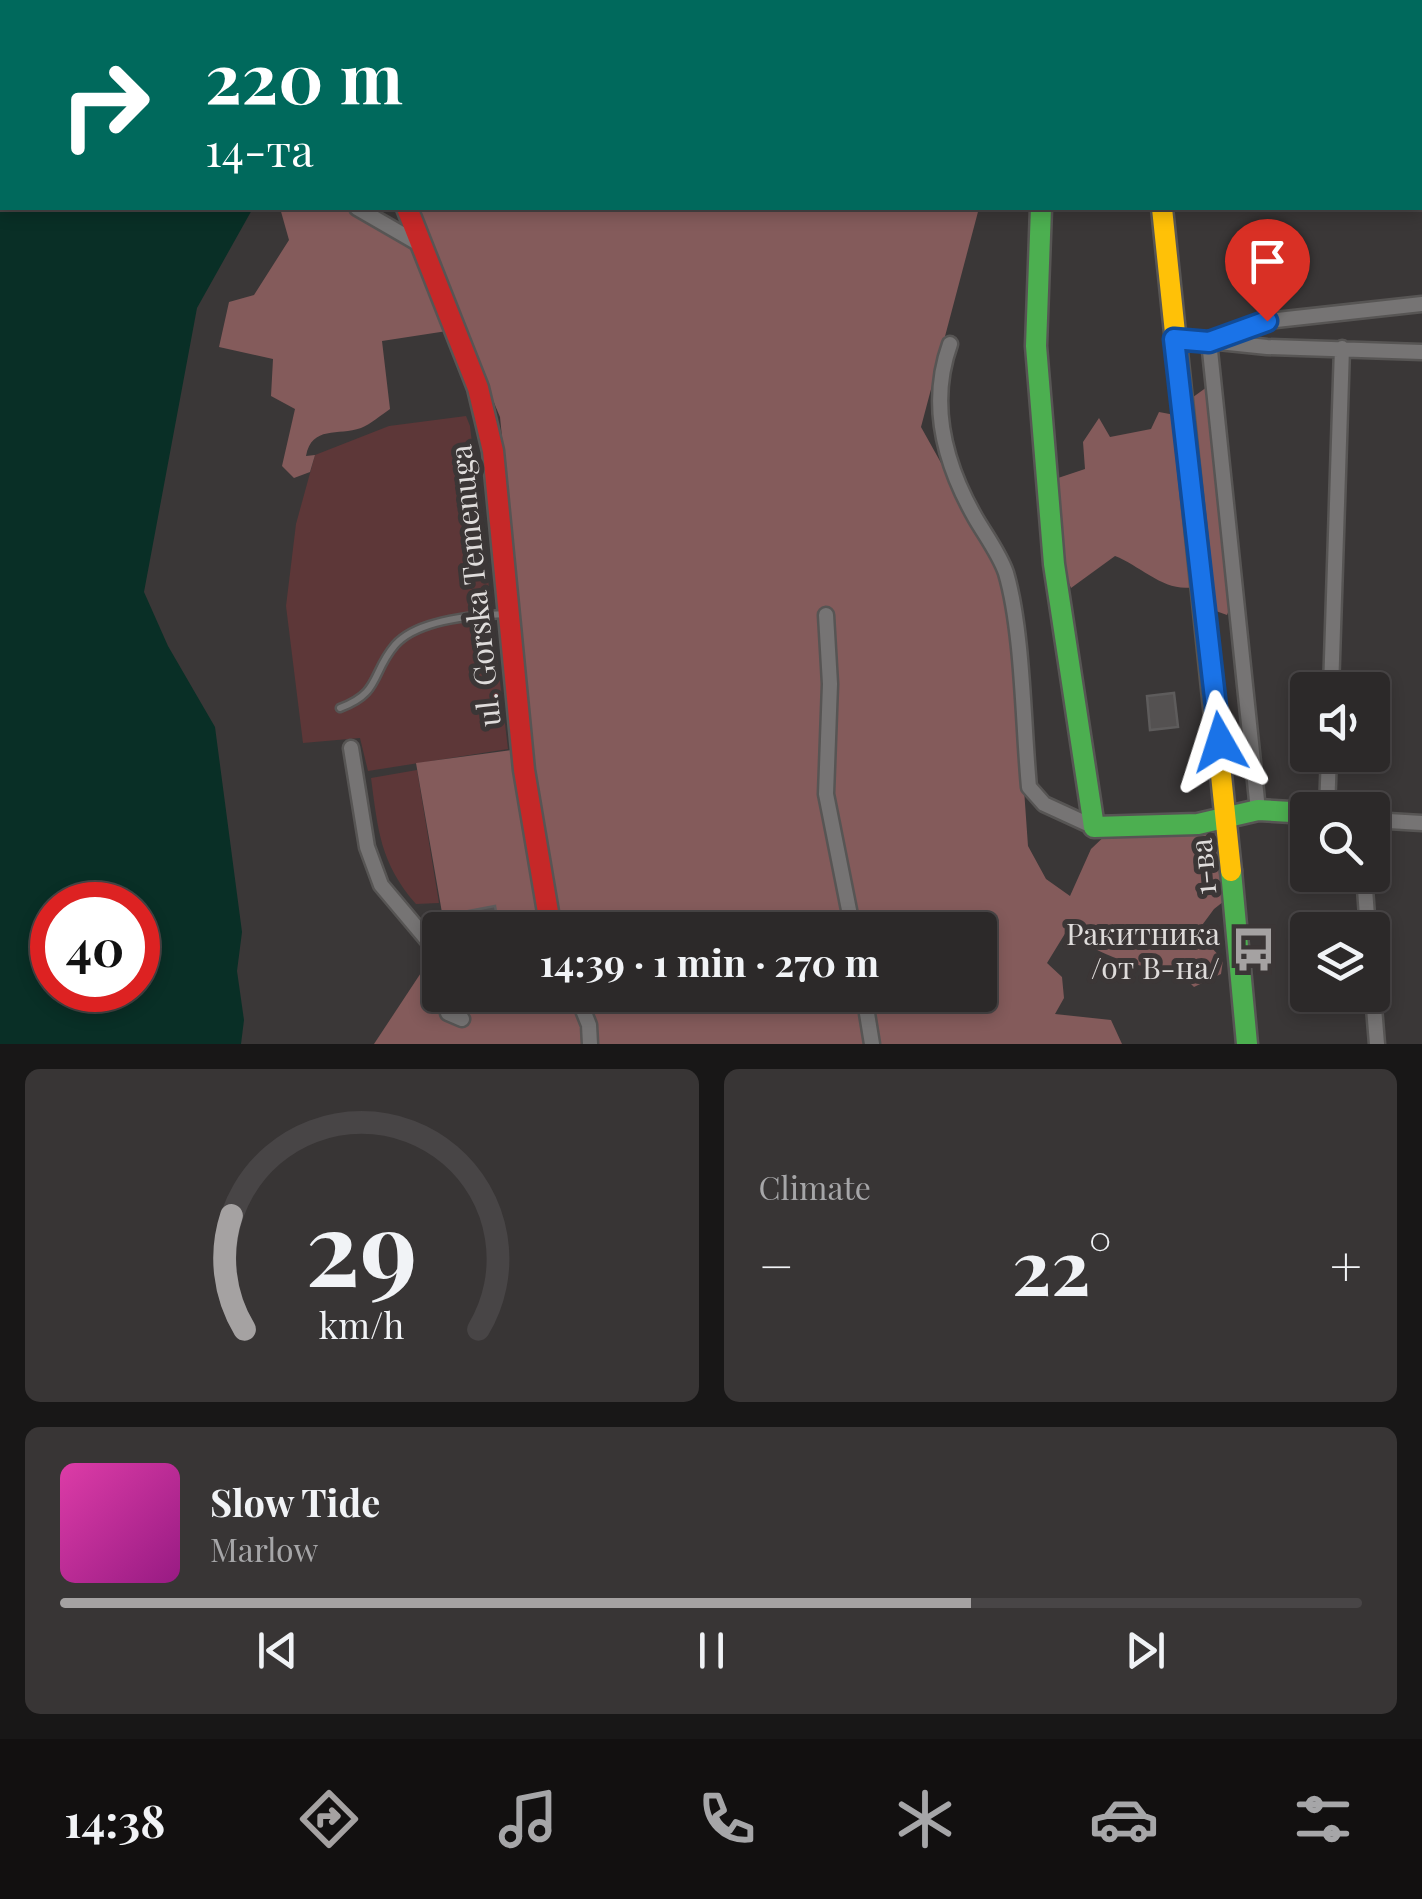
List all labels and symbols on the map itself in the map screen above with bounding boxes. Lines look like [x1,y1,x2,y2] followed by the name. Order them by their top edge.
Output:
[1225,219,1310,322] pin
[439,443,509,729] street label: ul. Gorska Temenuga
[1168,690,1272,794] position arrow
[1180,837,1224,897] street label: 1-ва
[30,882,160,1012] speed limit sign: 40
[1066,913,1220,987] place label: Ракитника /от В-на/
[1229,926,1277,974] bus stop icon: Ракитника /от В-на/

